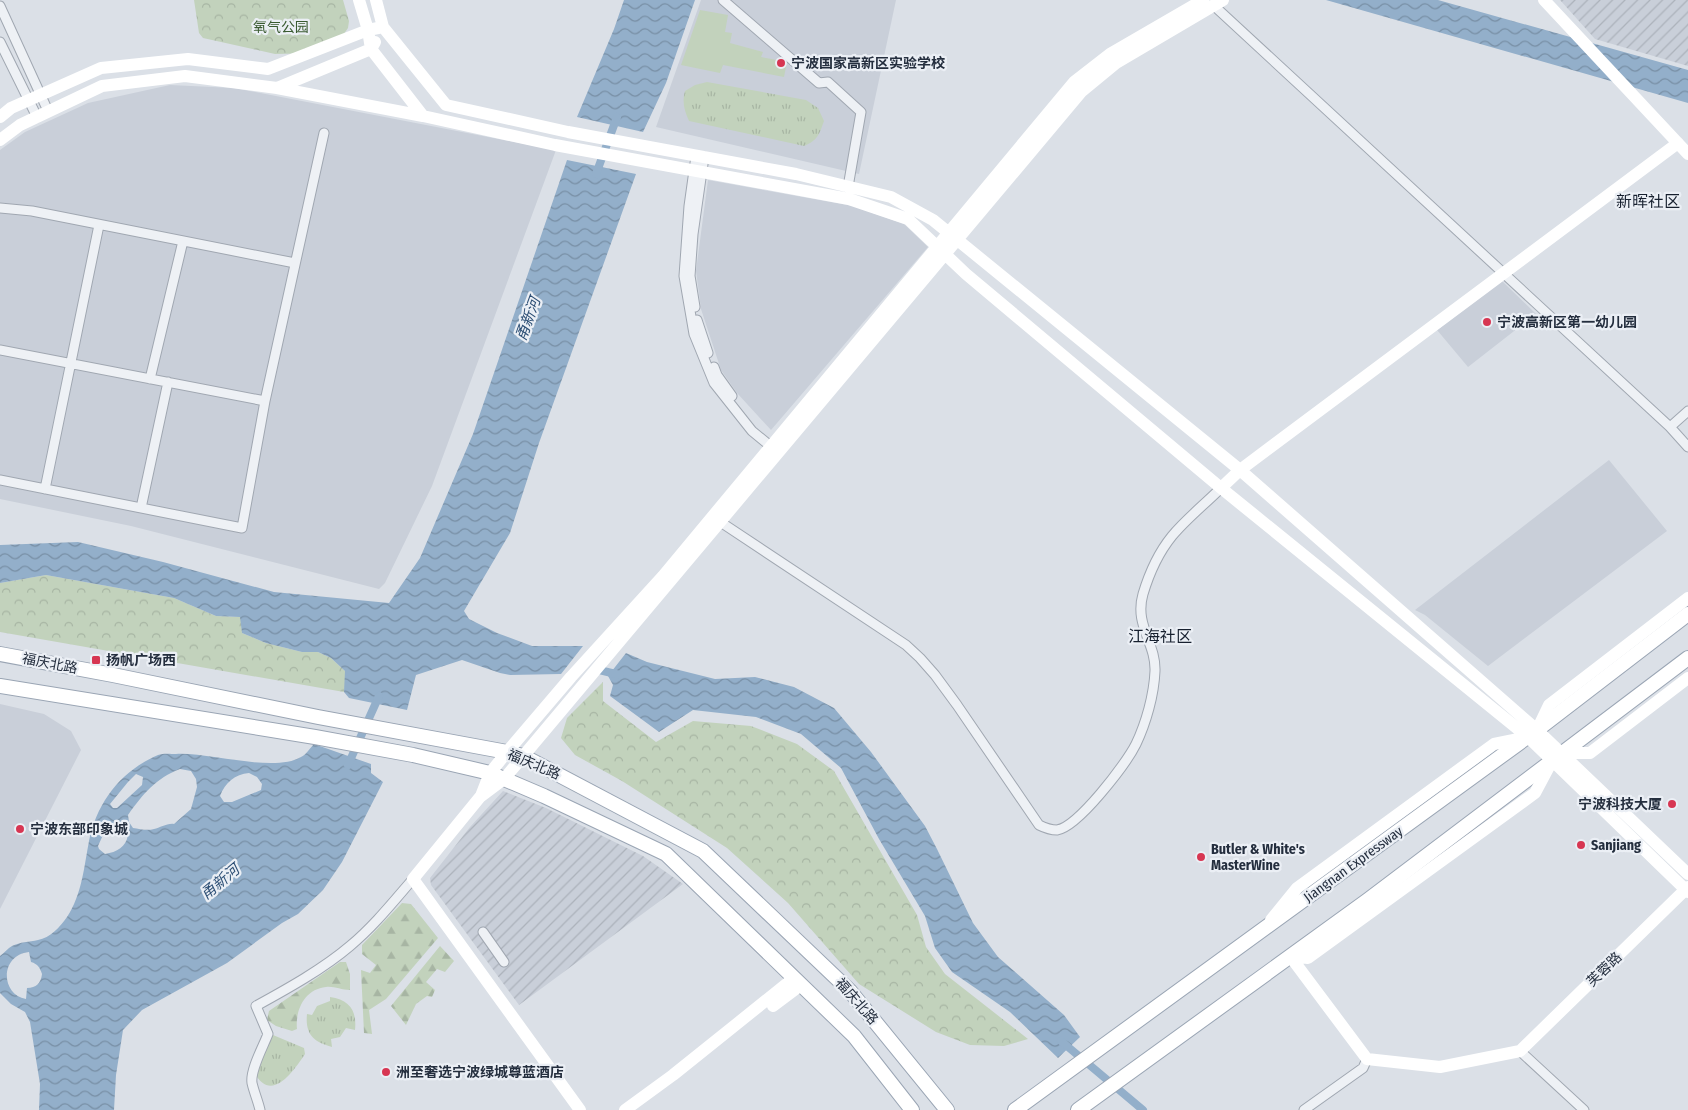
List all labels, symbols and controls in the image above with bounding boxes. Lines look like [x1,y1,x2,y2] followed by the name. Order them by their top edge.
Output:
[253,19,309,36] park label: 氧气公园
[791,55,945,72] place label: 宁波国家高新区实验学校
[775,57,787,69] marker: 宁波国家高新区实验学校
[1616,192,1680,211] district label: 新晖社区
[512,292,545,343] water label: 甬新河
[1497,314,1637,331] place label: 宁波高新区第一幼儿园
[1481,316,1493,328] marker: 宁波高新区第一幼儿园
[1128,627,1192,646] district label: 江海社区
[21,650,79,677] street label: 福庆北路
[106,652,176,669] place label: 扬帆广场西
[90,654,102,666] marker: 扬帆广场西
[505,746,563,783] street label: 福庆北路
[1578,796,1662,813] place label: 宁波科技大厦
[1666,798,1678,810] marker: 宁波科技大厦
[30,821,128,838] place label: 宁波东部印象城
[1300,822,1407,906] street label: Jiangnan Expressway
[14,823,26,835] marker: 宁波东部印象城
[1591,837,1641,854] place label: Sanjiang
[1575,839,1587,851] marker: Sanjiang
[1211,841,1305,874] place label: Butler & White's MasterWine
[1195,851,1207,863] marker: Butler & White's MasterWine
[197,859,245,903] water label: 甬新河
[1583,949,1625,990] street label: 芙蓉路
[832,975,881,1028] street label: 福庆北路
[396,1064,564,1081] place label: 洲至奢选宁波绿城尊蓝酒店
[380,1066,392,1078] marker: 洲至奢选宁波绿城尊蓝酒店

